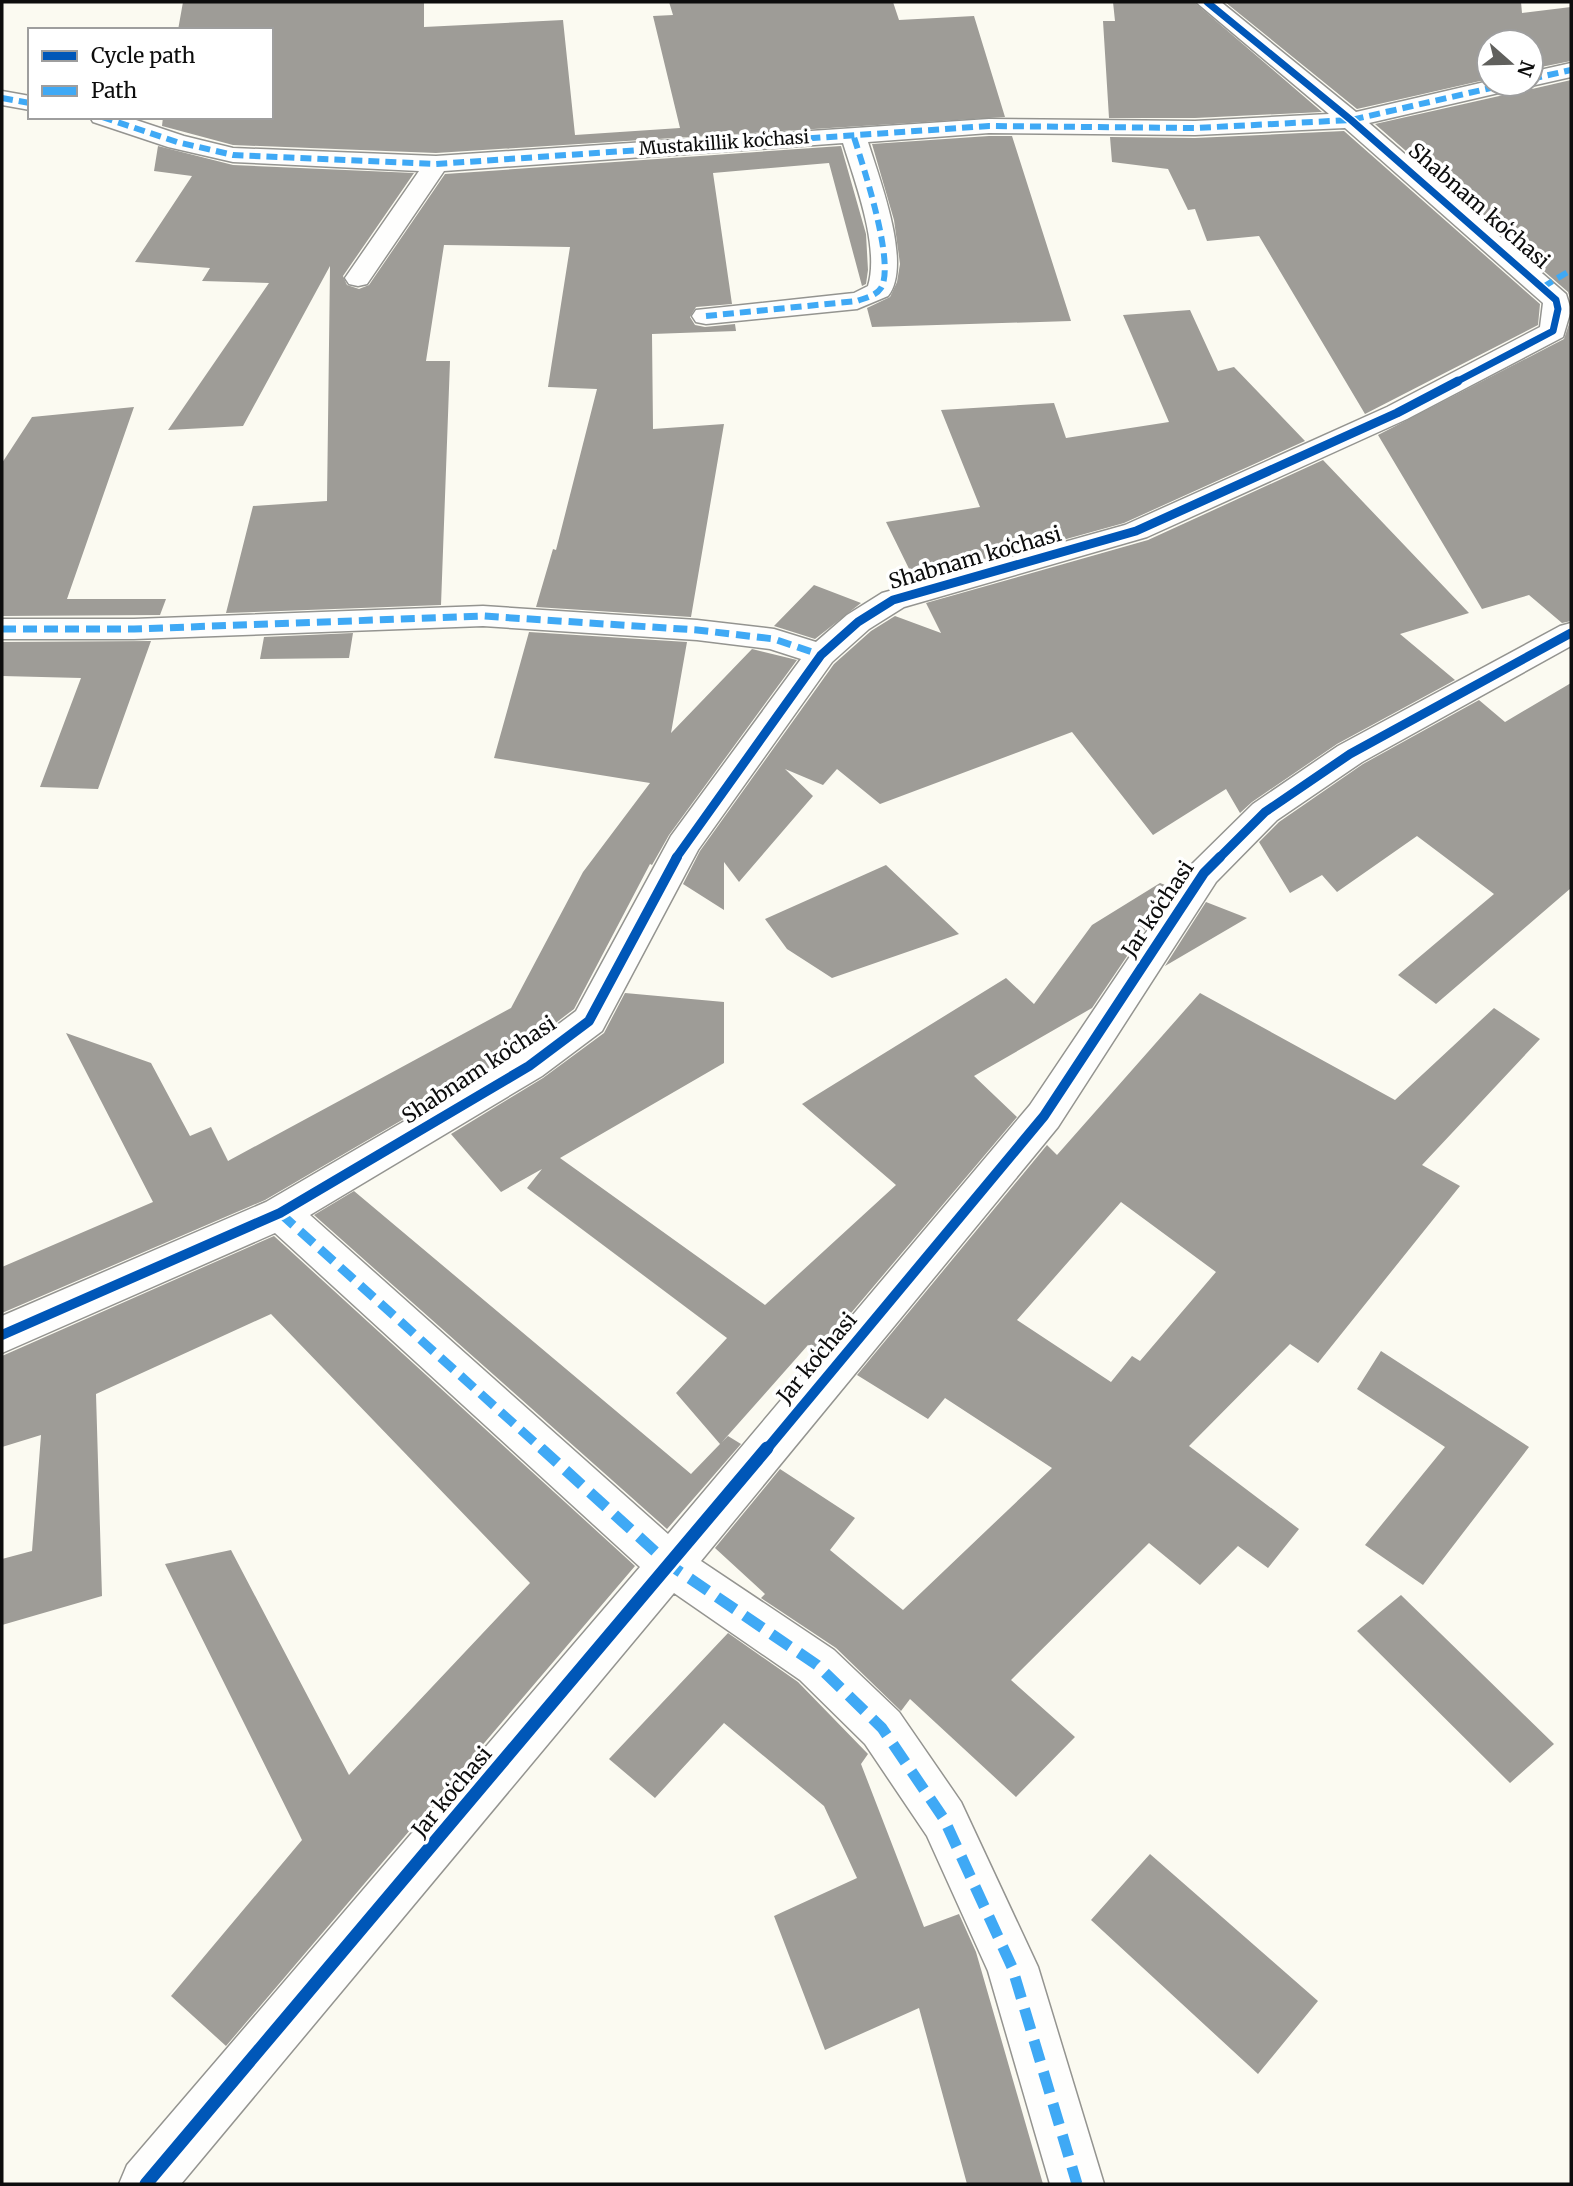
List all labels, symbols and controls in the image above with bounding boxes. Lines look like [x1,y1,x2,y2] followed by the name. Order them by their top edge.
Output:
[28,28,273,119] legend
[1475,28,1545,98] north arrow
[91,42,195,69] text: Cycle path
[1512,58,1540,80] text: N
[91,77,137,104] text: Path
[638,125,810,160] street label: Mustakillik koʻchasi
[1403,137,1556,274] street label: Shabnam koʻchasi
[885,520,1065,595] street label: Shabnam koʻchasi
[1115,855,1200,963] street label: Jar koʻchasi
[397,1010,561,1129] street label: Shabnam koʻchasi
[770,1307,863,1409] street label: Jar koʻchasi
[405,1741,498,1843] street label: Jar koʻchasi

